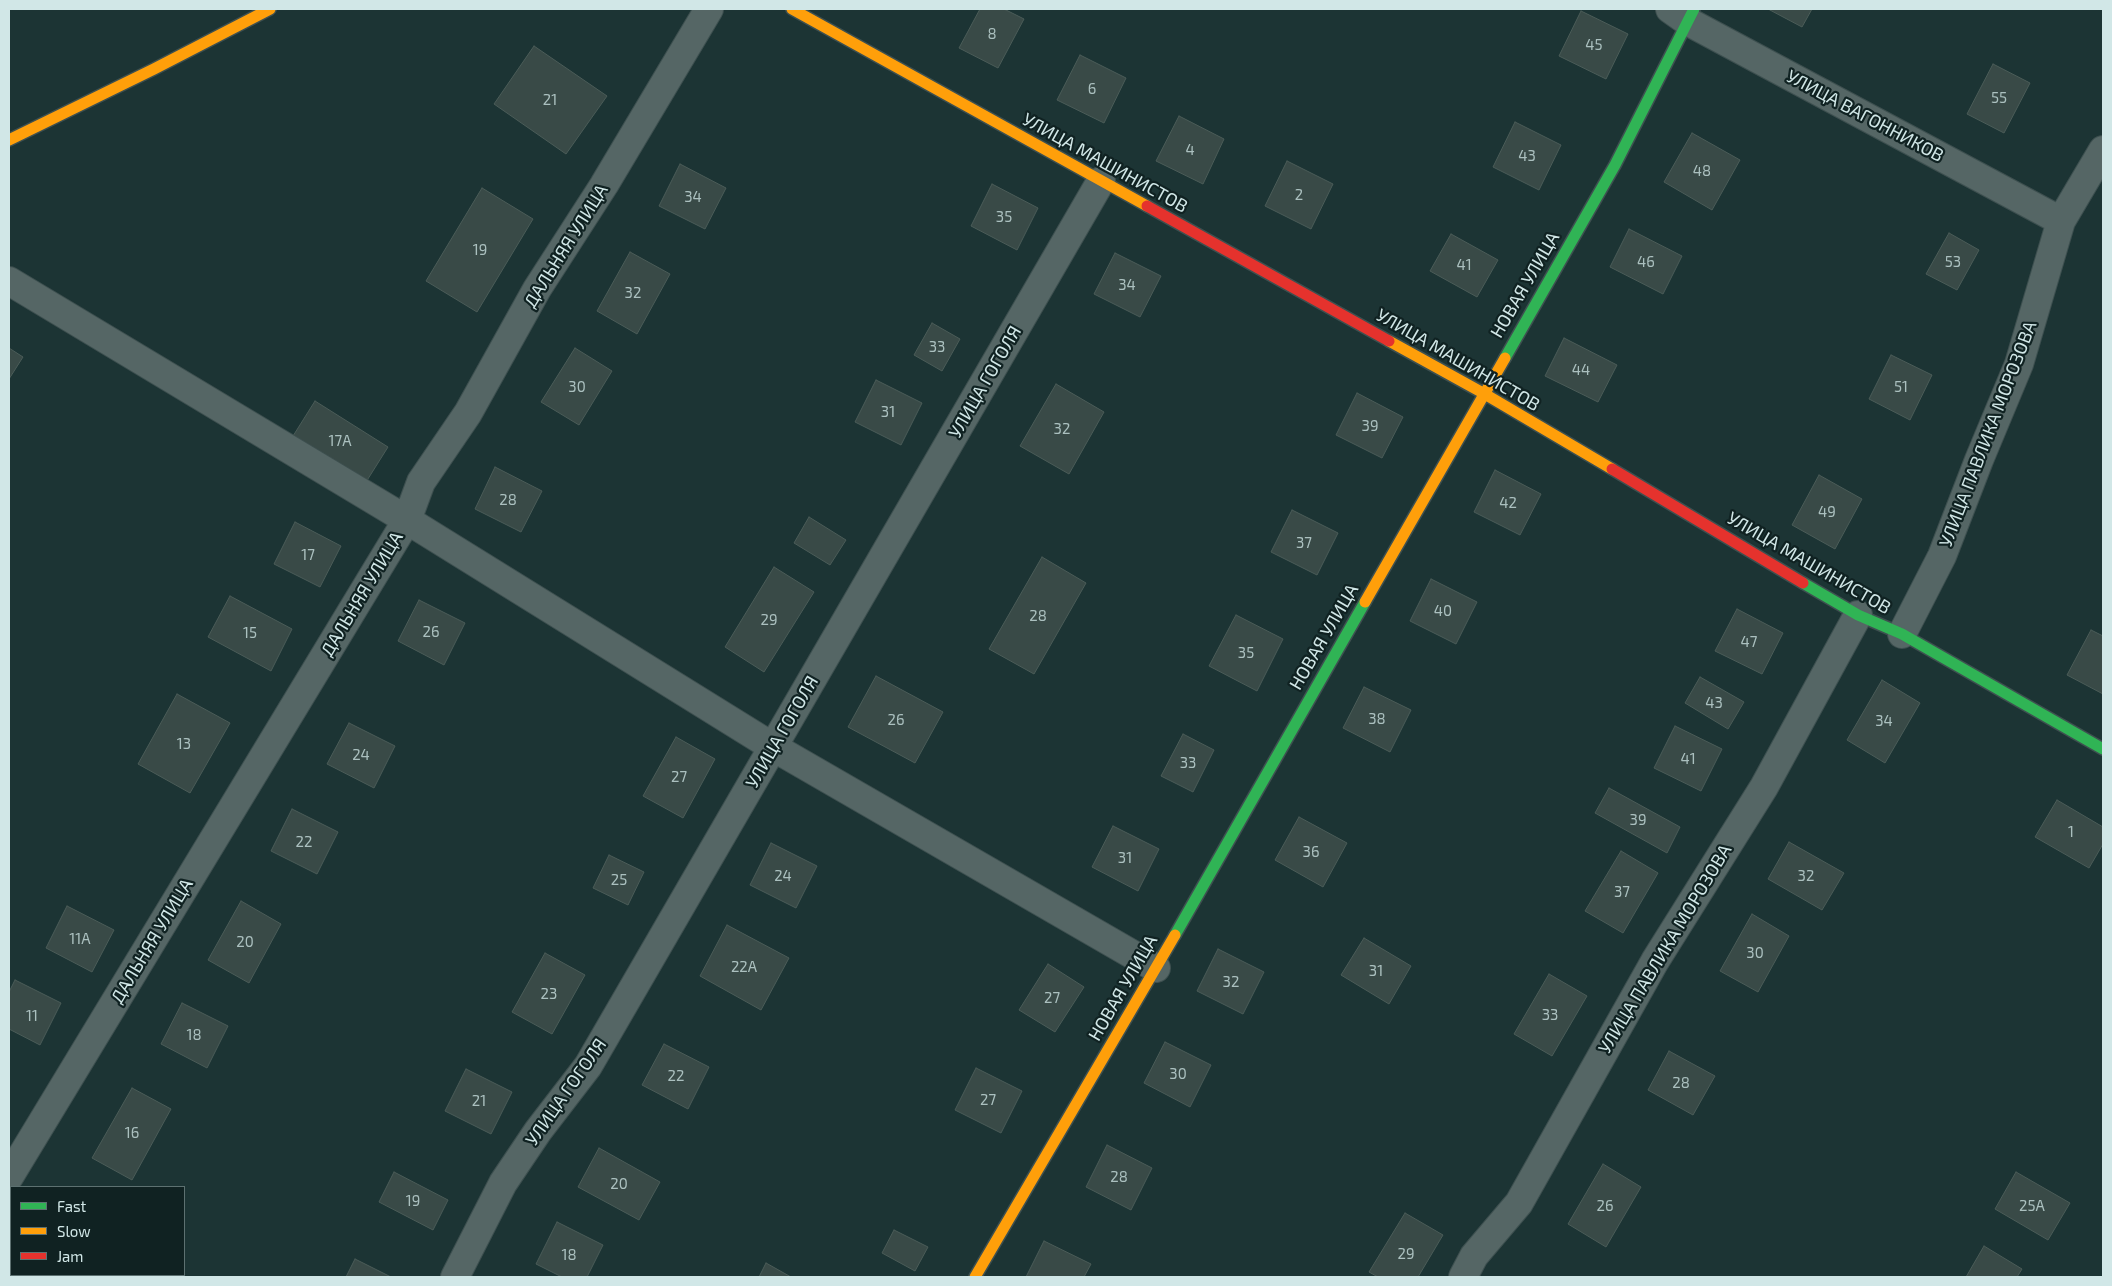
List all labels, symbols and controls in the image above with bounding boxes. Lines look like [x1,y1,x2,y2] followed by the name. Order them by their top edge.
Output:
[987,25,997,43] house number: 8
[1585,36,1603,54] house number: 45
[1783,65,1947,167] street label: УЛИЦА ВАГОННИКОВ
[1088,80,1096,98] house number: 6
[1991,89,2007,107] house number: 55
[543,91,557,109] house number: 21
[1019,109,1191,217] street label: УЛИЦА МАШИНИСТОВ
[1185,141,1195,159] house number: 4
[1518,147,1536,165] house number: 43
[1693,162,1711,180] house number: 48
[519,180,613,312] street label: ДАЛЬНЯЯ УЛИЦА
[1295,186,1303,204] house number: 2
[684,188,702,206] house number: 34
[996,208,1012,226] house number: 35
[1486,228,1564,342] street label: НОВАЯ УЛИЦА
[473,241,487,259] house number: 19
[1637,253,1655,271] house number: 46
[1945,253,1961,271] house number: 53
[1456,256,1472,274] house number: 41
[1118,276,1136,294] house number: 34
[625,284,641,302] house number: 32
[1372,304,1544,416] street label: УЛИЦА МАШИНИСТОВ
[1935,318,2041,550] street label: УЛИЦА ПАВЛИКА МОРОЗОВА
[944,322,1026,442] street label: УЛИЦА ГОГОЛЯ
[929,338,945,356] house number: 33
[1572,361,1590,379] house number: 44
[568,378,586,396] house number: 30
[1894,378,1908,396] house number: 51
[881,403,895,421] house number: 31
[1362,417,1378,435] house number: 39
[1054,420,1070,438] house number: 32
[329,432,351,450] house number: 17А
[499,491,517,509] house number: 28
[1499,494,1517,512] house number: 42
[1818,503,1836,521] house number: 49
[1723,507,1895,619] street label: УЛИЦА МАШИНИСТОВ
[316,528,408,660] street label: ДАЛЬНЯЯ УЛИЦА
[1296,534,1312,552] house number: 37
[301,546,315,564] house number: 17
[1285,580,1363,694] street label: НОВАЯ УЛИЦА
[1434,602,1452,620] house number: 40
[1029,607,1047,625] house number: 28
[760,611,778,629] house number: 29
[422,623,440,641] house number: 26
[243,624,257,642] house number: 15
[1741,633,1757,651] house number: 47
[1238,644,1254,662] house number: 35
[741,672,823,792] street label: УЛИЦА ГОГОЛЯ
[1705,694,1723,712] house number: 43
[1368,710,1386,728] house number: 38
[887,711,905,729] house number: 26
[1875,712,1893,730] house number: 34
[177,735,191,753] house number: 13
[352,746,370,764] house number: 24
[1680,750,1696,768] house number: 41
[1180,754,1196,772] house number: 33
[671,768,687,786] house number: 27
[1630,811,1646,829] house number: 39
[2068,823,2074,841] house number: 1
[296,833,312,851] house number: 22
[1594,840,1736,1058] street label: УЛИЦА ПАВЛИКА МОРОЗОВА
[1303,843,1319,861] house number: 36
[1118,849,1132,867] house number: 31
[774,867,792,885] house number: 24
[1798,867,1814,885] house number: 32
[611,871,627,889] house number: 25
[106,875,198,1007] street label: ДАЛЬНЯЯ УЛИЦА
[1614,883,1630,901] house number: 37
[69,930,91,948] house number: 11А
[1084,931,1162,1045] street label: НОВАЯ УЛИЦА
[236,933,254,951] house number: 20
[1746,944,1764,962] house number: 30
[731,958,757,976] house number: 22А
[1369,962,1383,980] house number: 31
[1223,973,1239,991] house number: 32
[541,985,557,1003] house number: 23
[1044,989,1060,1007] house number: 27
[1542,1006,1558,1024] house number: 33
[26,1007,38,1025] house number: 11
[186,1026,202,1044] house number: 18
[521,1034,611,1150] street label: УЛИЦА ГОГОЛЯ
[1169,1065,1187,1083] house number: 30
[668,1067,684,1085] house number: 22
[1672,1074,1690,1092] house number: 28
[980,1091,996,1109] house number: 27
[472,1092,486,1110] house number: 21
[125,1124,139,1142] house number: 16
[1110,1168,1128,1186] house number: 28
[610,1175,628,1193] house number: 20
[10,1186,185,1276] legend
[406,1192,420,1210] house number: 19
[57,1197,86,1215] text: Fast
[1596,1197,1614,1215] house number: 26
[2019,1197,2045,1215] house number: 25А
[57,1222,91,1240] text: Slow
[1397,1245,1415,1263] house number: 29
[561,1246,577,1264] house number: 18
[57,1247,83,1265] text: Jam

